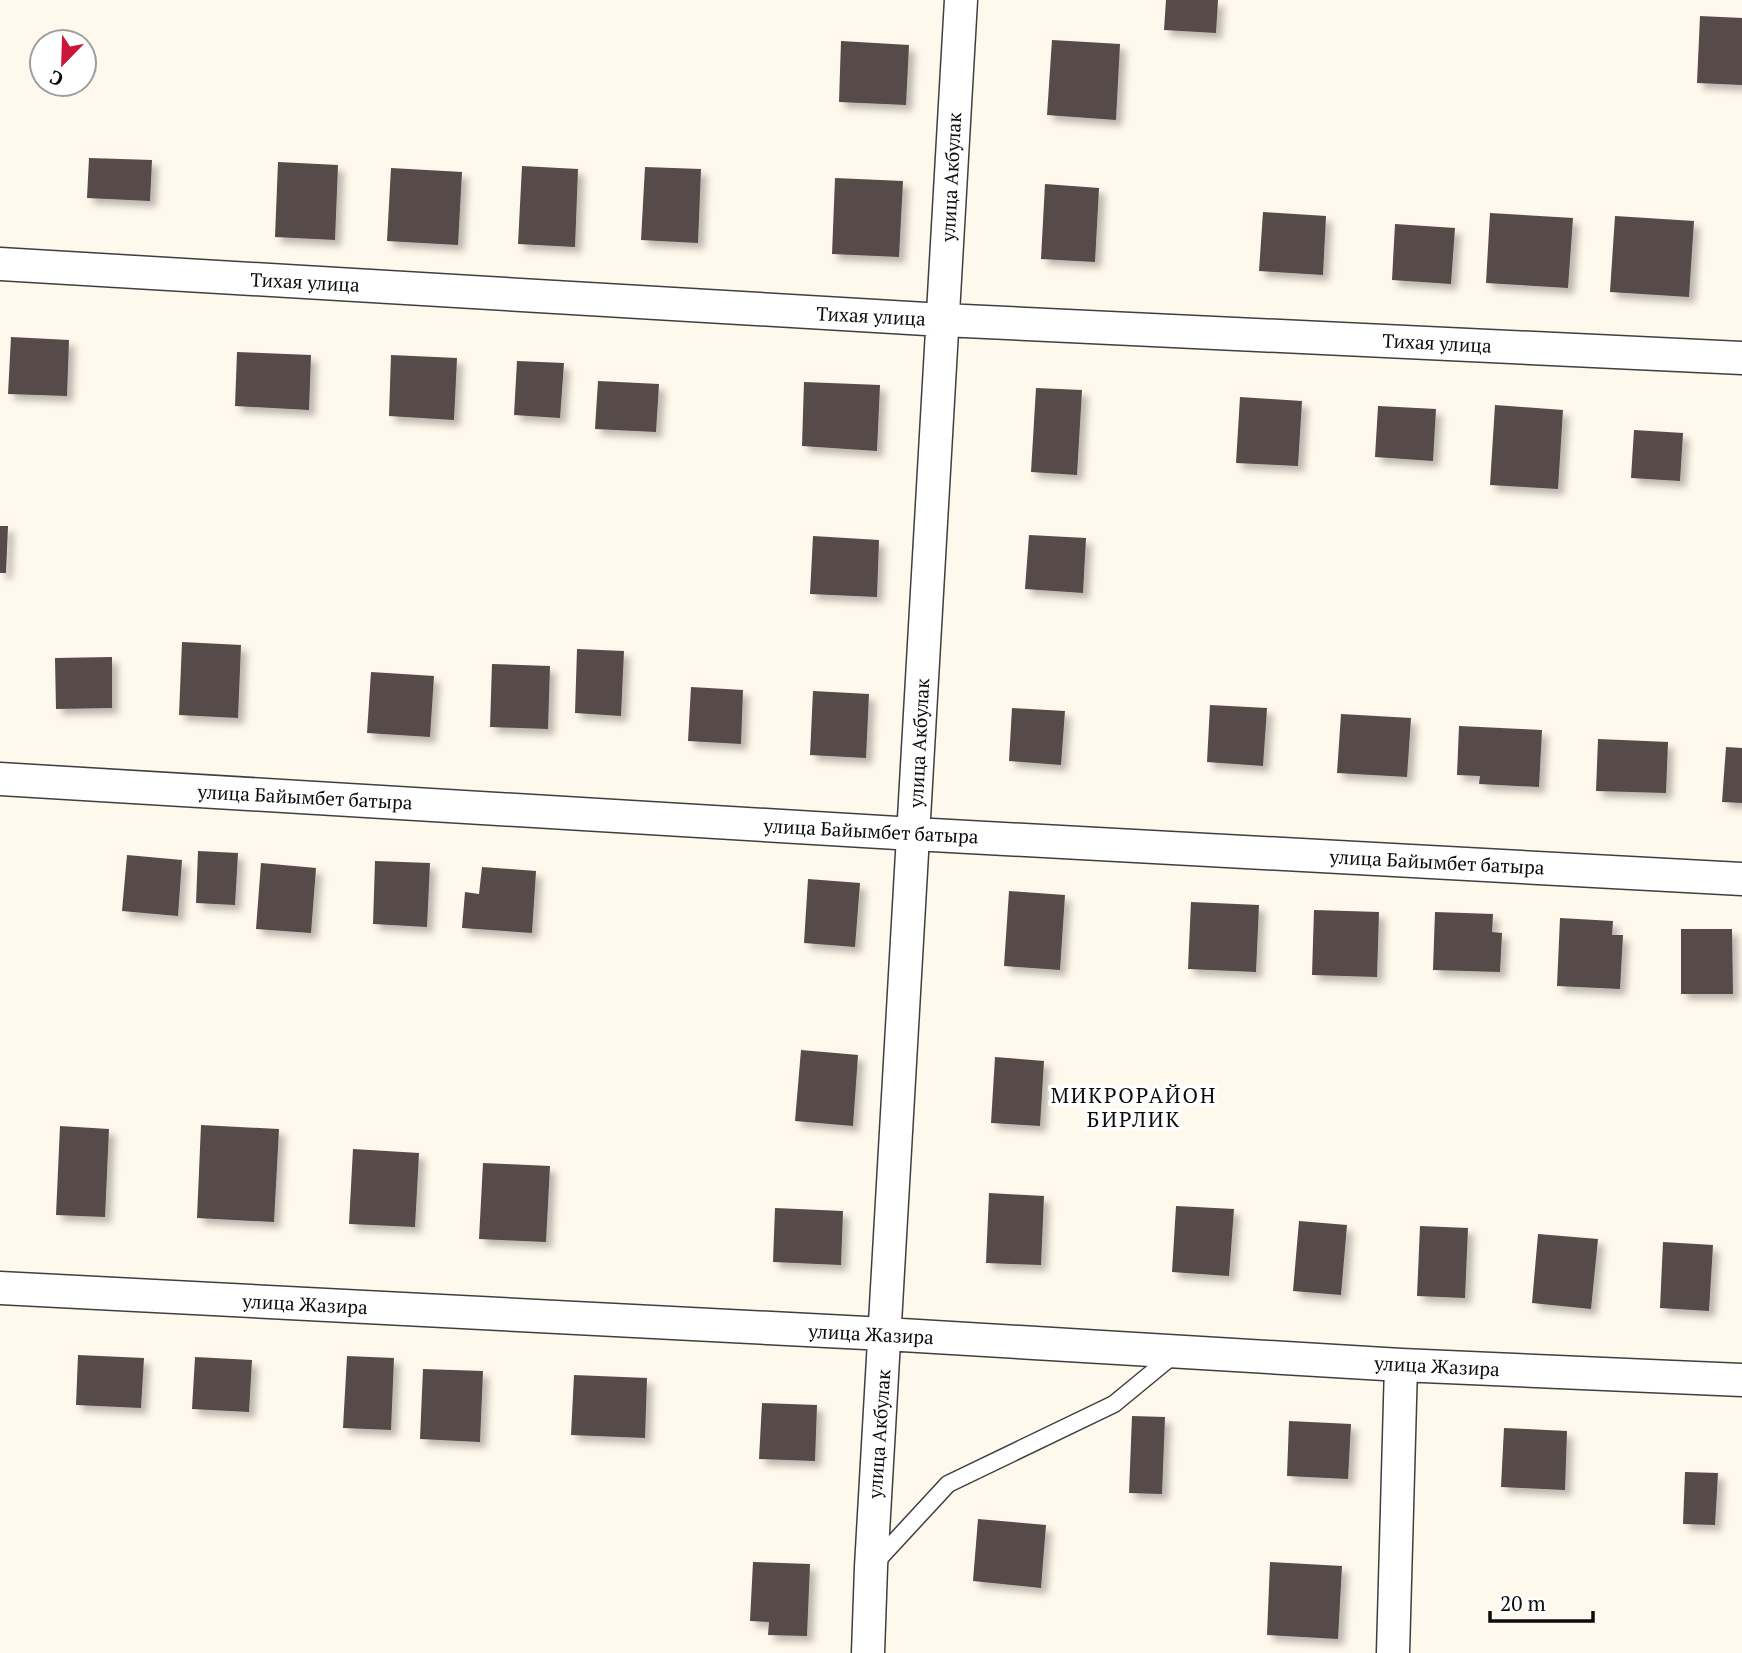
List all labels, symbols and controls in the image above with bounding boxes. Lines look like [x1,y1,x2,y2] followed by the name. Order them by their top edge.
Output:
[28,28,98,98] north arrow
[46,65,67,93] text: С
[935,111,966,243] street label: улица Акбулак
[250,266,361,297] street label: Тихая улица
[816,300,927,331] street label: Тихая улица
[1382,327,1493,358] street label: Тихая улица
[903,677,934,809] street label: улица Акбулак
[196,778,413,815] street label: улица Байымбет батыра
[762,812,979,849] street label: улица Байымбет батыра
[1328,843,1545,880] street label: улица Байымбет батыра
[1051,1081,1217,1133] district label: МИКРОРАЙОН БИРЛИК
[241,1288,369,1319] street label: улица Жазира
[807,1318,935,1349] street label: улица Жазира
[1373,1350,1501,1381] street label: улица Жазира
[861,1368,896,1500] street label: улица Акбулак
[1490,1580,1593,1624] scale bar
[1500,1589,1546,1617] text: 20 m

